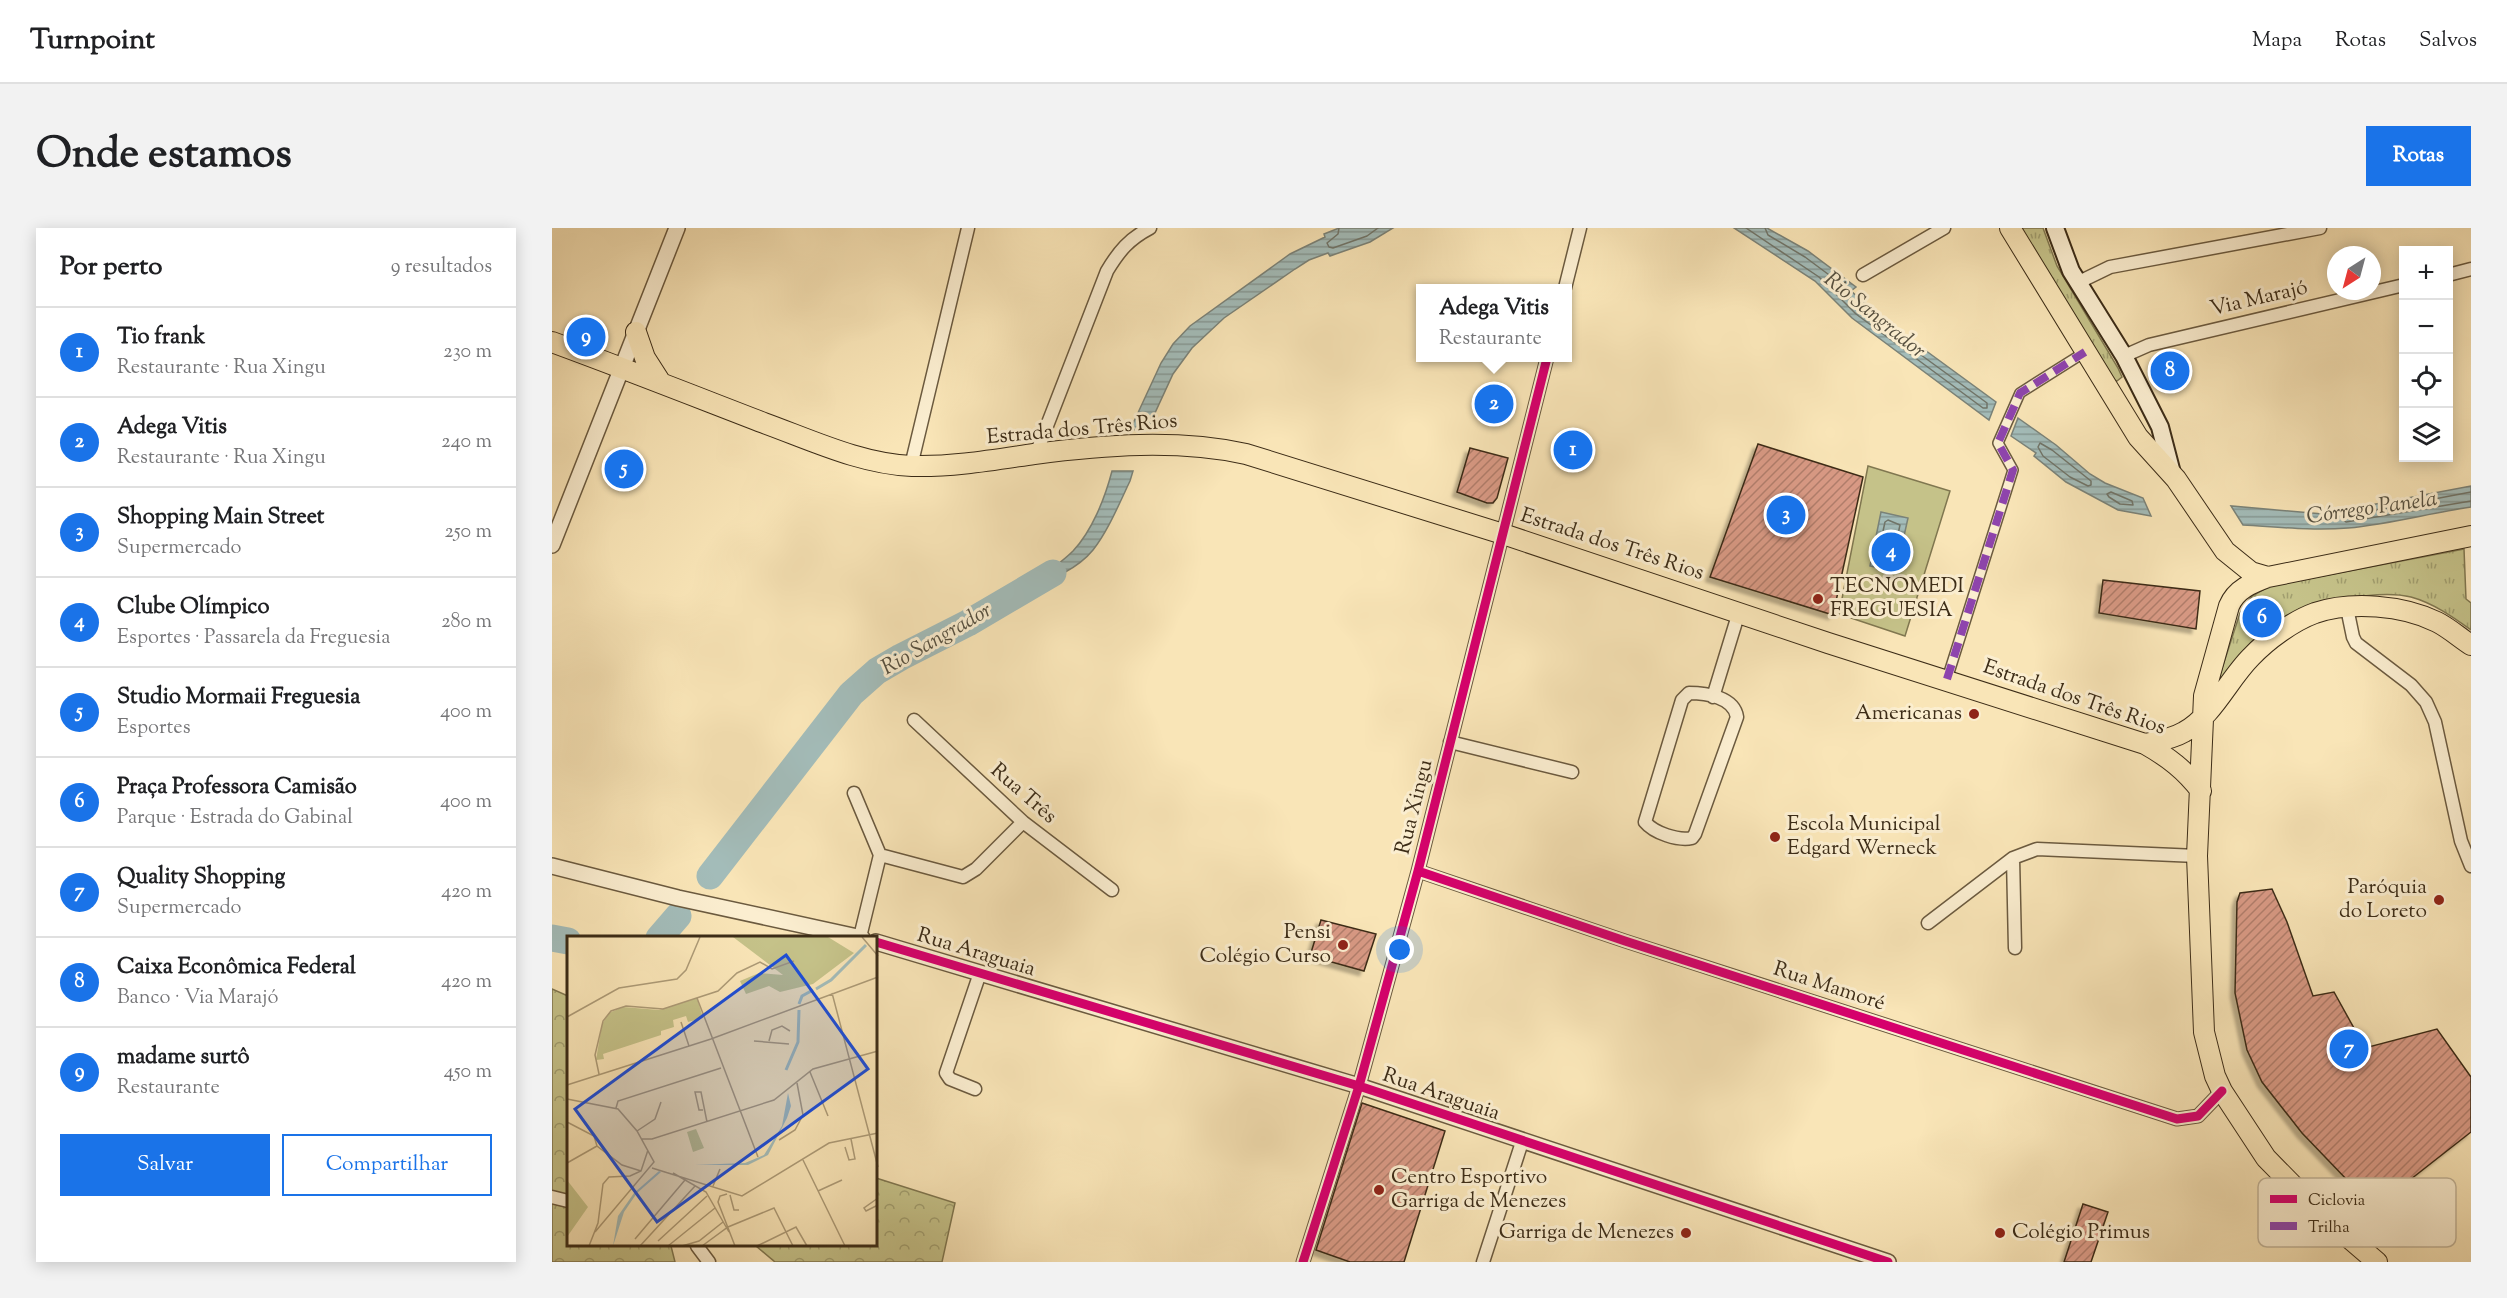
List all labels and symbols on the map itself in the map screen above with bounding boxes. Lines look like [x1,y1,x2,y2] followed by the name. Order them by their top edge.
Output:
[2327,246,2381,300] north arrow
[1816,265,1932,367] water label: Rio Sangrador
[2207,273,2311,325] street label: Via Marajó
[567,314,606,360] pin: 9
[2150,348,2190,394] pin: 8
[1474,382,1514,426] pin: 2
[985,407,1179,453] street label: Estrada dos Três Rios
[1554,428,1592,472] pin: 1
[604,446,644,492] pin: 5
[2305,484,2439,534] water label: Córrego Panela
[1766,492,1806,538] pin: 3
[1516,501,1708,589] street label: Estrada dos Três Rios
[1872,530,1910,574] pin: 4
[1830,572,1964,626] place label: TECNOMEDI FREGUESIA
[1811,592,1825,606] marker: TECNOMEDI FREGUESIA
[876,595,998,685] water label: Rio Sangrador
[2242,596,2282,640] pin: 6
[1979,653,2169,743] street label: Estrada dos Três Rios
[1855,699,1962,729] place label: Americanas
[1967,707,1981,721] marker: Americanas
[1389,756,1441,858] street label: Rua Xingu
[983,757,1063,831] street label: Rua Três
[1787,810,1941,864] place label: Escola Municipal Edgard Werneck
[1768,830,1782,844] marker: Escola Municipal Edgard Werneck
[2339,873,2427,927] place label: Paróquia do Loreto
[2432,893,2446,907] marker: Paróquia do Loreto
[1199,918,1331,972] place label: Pensi Colégio Curso
[913,921,1039,985] street label: Rua Araguaia
[1385,935,1414,964] your location
[567,936,878,1247] inset map
[1336,938,1350,952] marker: Pensi Colégio Curso
[1769,955,1889,1019] street label: Rua Mamoré
[2330,1026,2368,1072] pin: 7
[1378,1061,1504,1129] street label: Rua Araguaia
[1391,1163,1566,1217] place label: Centro Esportivo Garriga de Menezes
[2258,1178,2456,1247] legend
[1372,1183,1386,1197] marker: Centro Esportivo Garriga de Menezes
[2308,1190,2366,1213] text: Ciclovia
[2308,1217,2350,1240] text: Trilha
[1499,1218,1674,1248] place label: Garriga de Menezes
[2012,1218,2150,1248] place label: Colégio Primus
[1679,1226,1693,1240] marker: Garriga de Menezes
[1993,1226,2007,1240] marker: Colégio Primus

